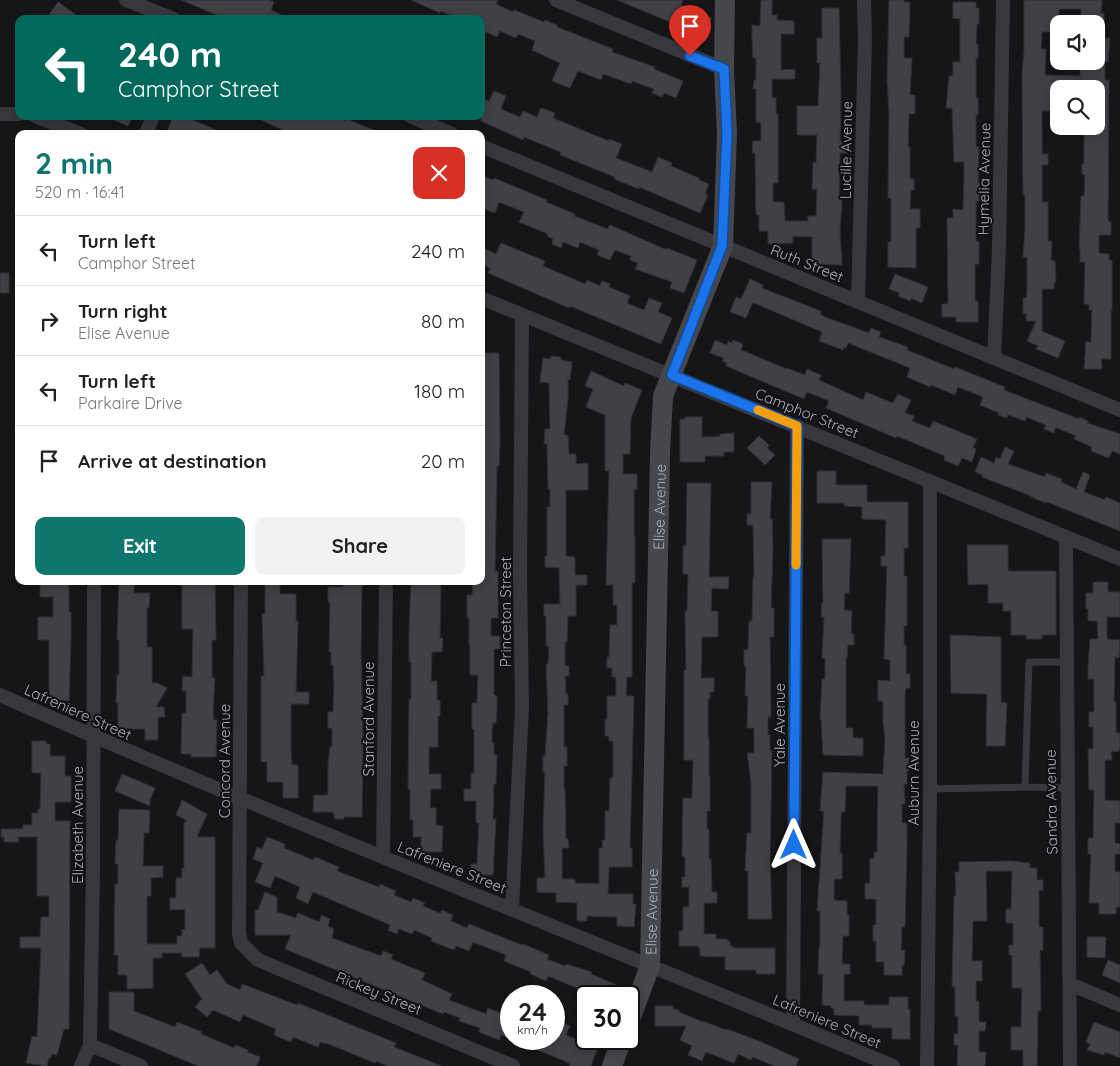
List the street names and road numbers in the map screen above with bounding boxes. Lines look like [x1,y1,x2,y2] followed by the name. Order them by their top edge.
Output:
[836,101,856,199] street label: Lucille Avenue
[974,123,994,235] street label: Hymelia Avenue
[768,240,846,286] street label: Ruth Street
[752,384,862,442] street label: Camphor Street
[649,464,669,550] street label: Elise Avenue
[496,557,515,667] street label: Princeton Street
[359,661,378,777] street label: Stanford Avenue
[21,680,135,744] street label: Lafreniere Street
[770,683,789,767] street label: Yale Avenue
[215,704,234,818] street label: Concord Avenue
[904,720,923,826] street label: Auburn Avenue
[1041,749,1061,855] street label: Sandra Avenue
[68,766,87,884] street label: Elizabeth Avenue
[395,837,509,897] street label: Lafreniere Street
[641,869,661,955] street label: Elise Avenue
[333,967,425,1019] street label: Rickey Street
[770,990,884,1052] street label: Lafreniere Street

